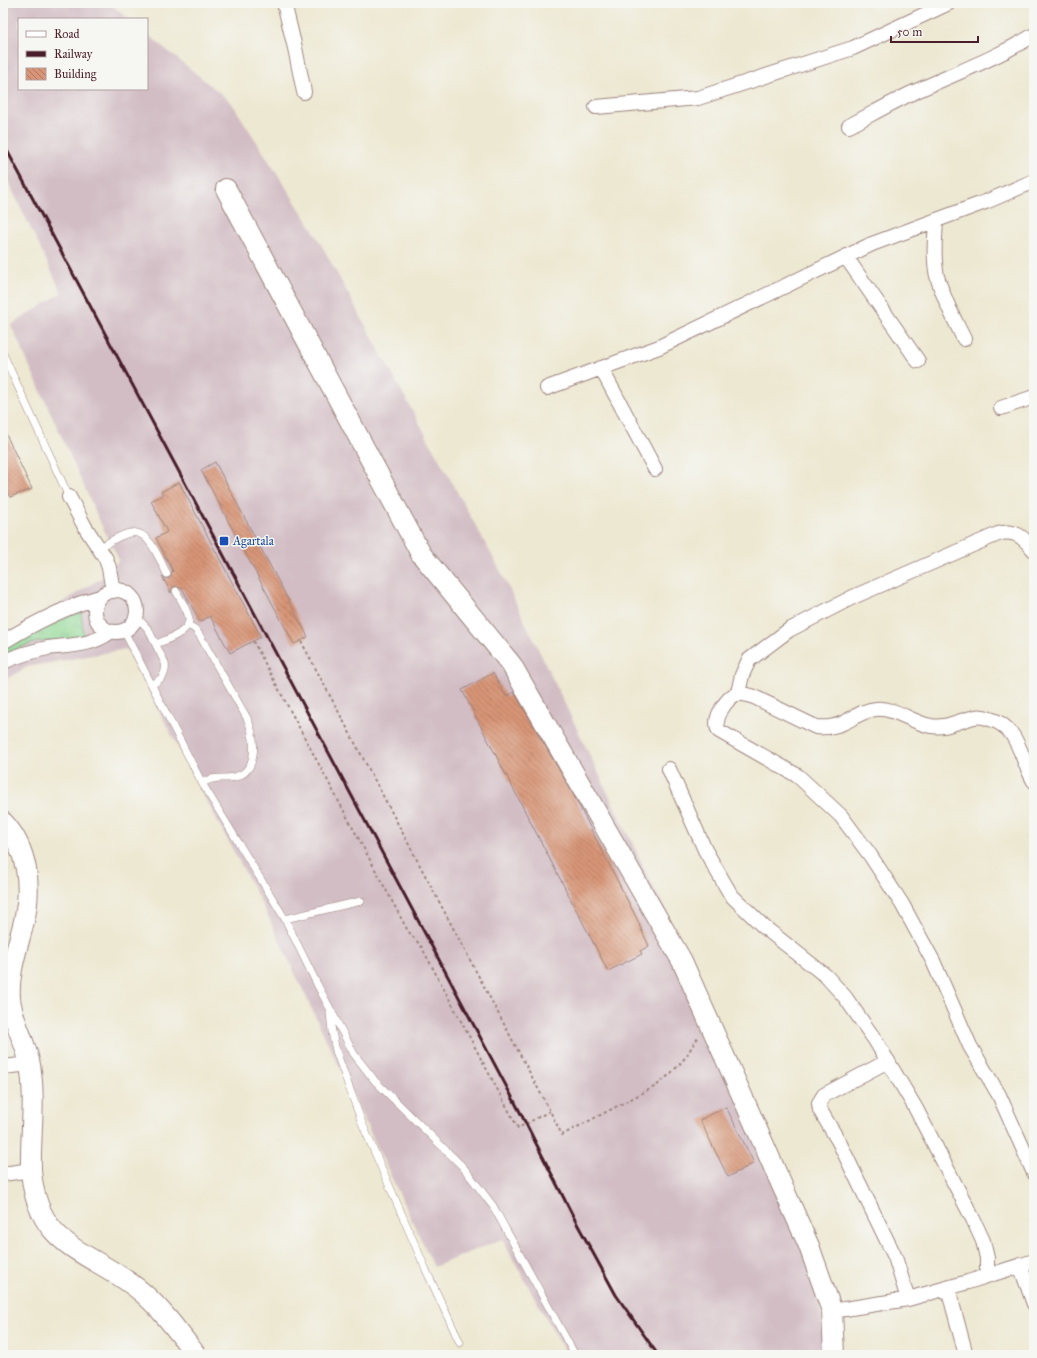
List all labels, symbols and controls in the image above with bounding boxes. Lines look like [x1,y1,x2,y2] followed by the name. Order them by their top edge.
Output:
[18,18,148,90] legend
[891,18,978,44] scale bar
[897,25,922,39] text: 50 m
[54,27,80,41] text: Road
[54,47,93,61] text: Railway
[54,67,97,82] text: Building
[232,534,275,549] place label: Agartala
[218,535,230,547] marker: Agartala

